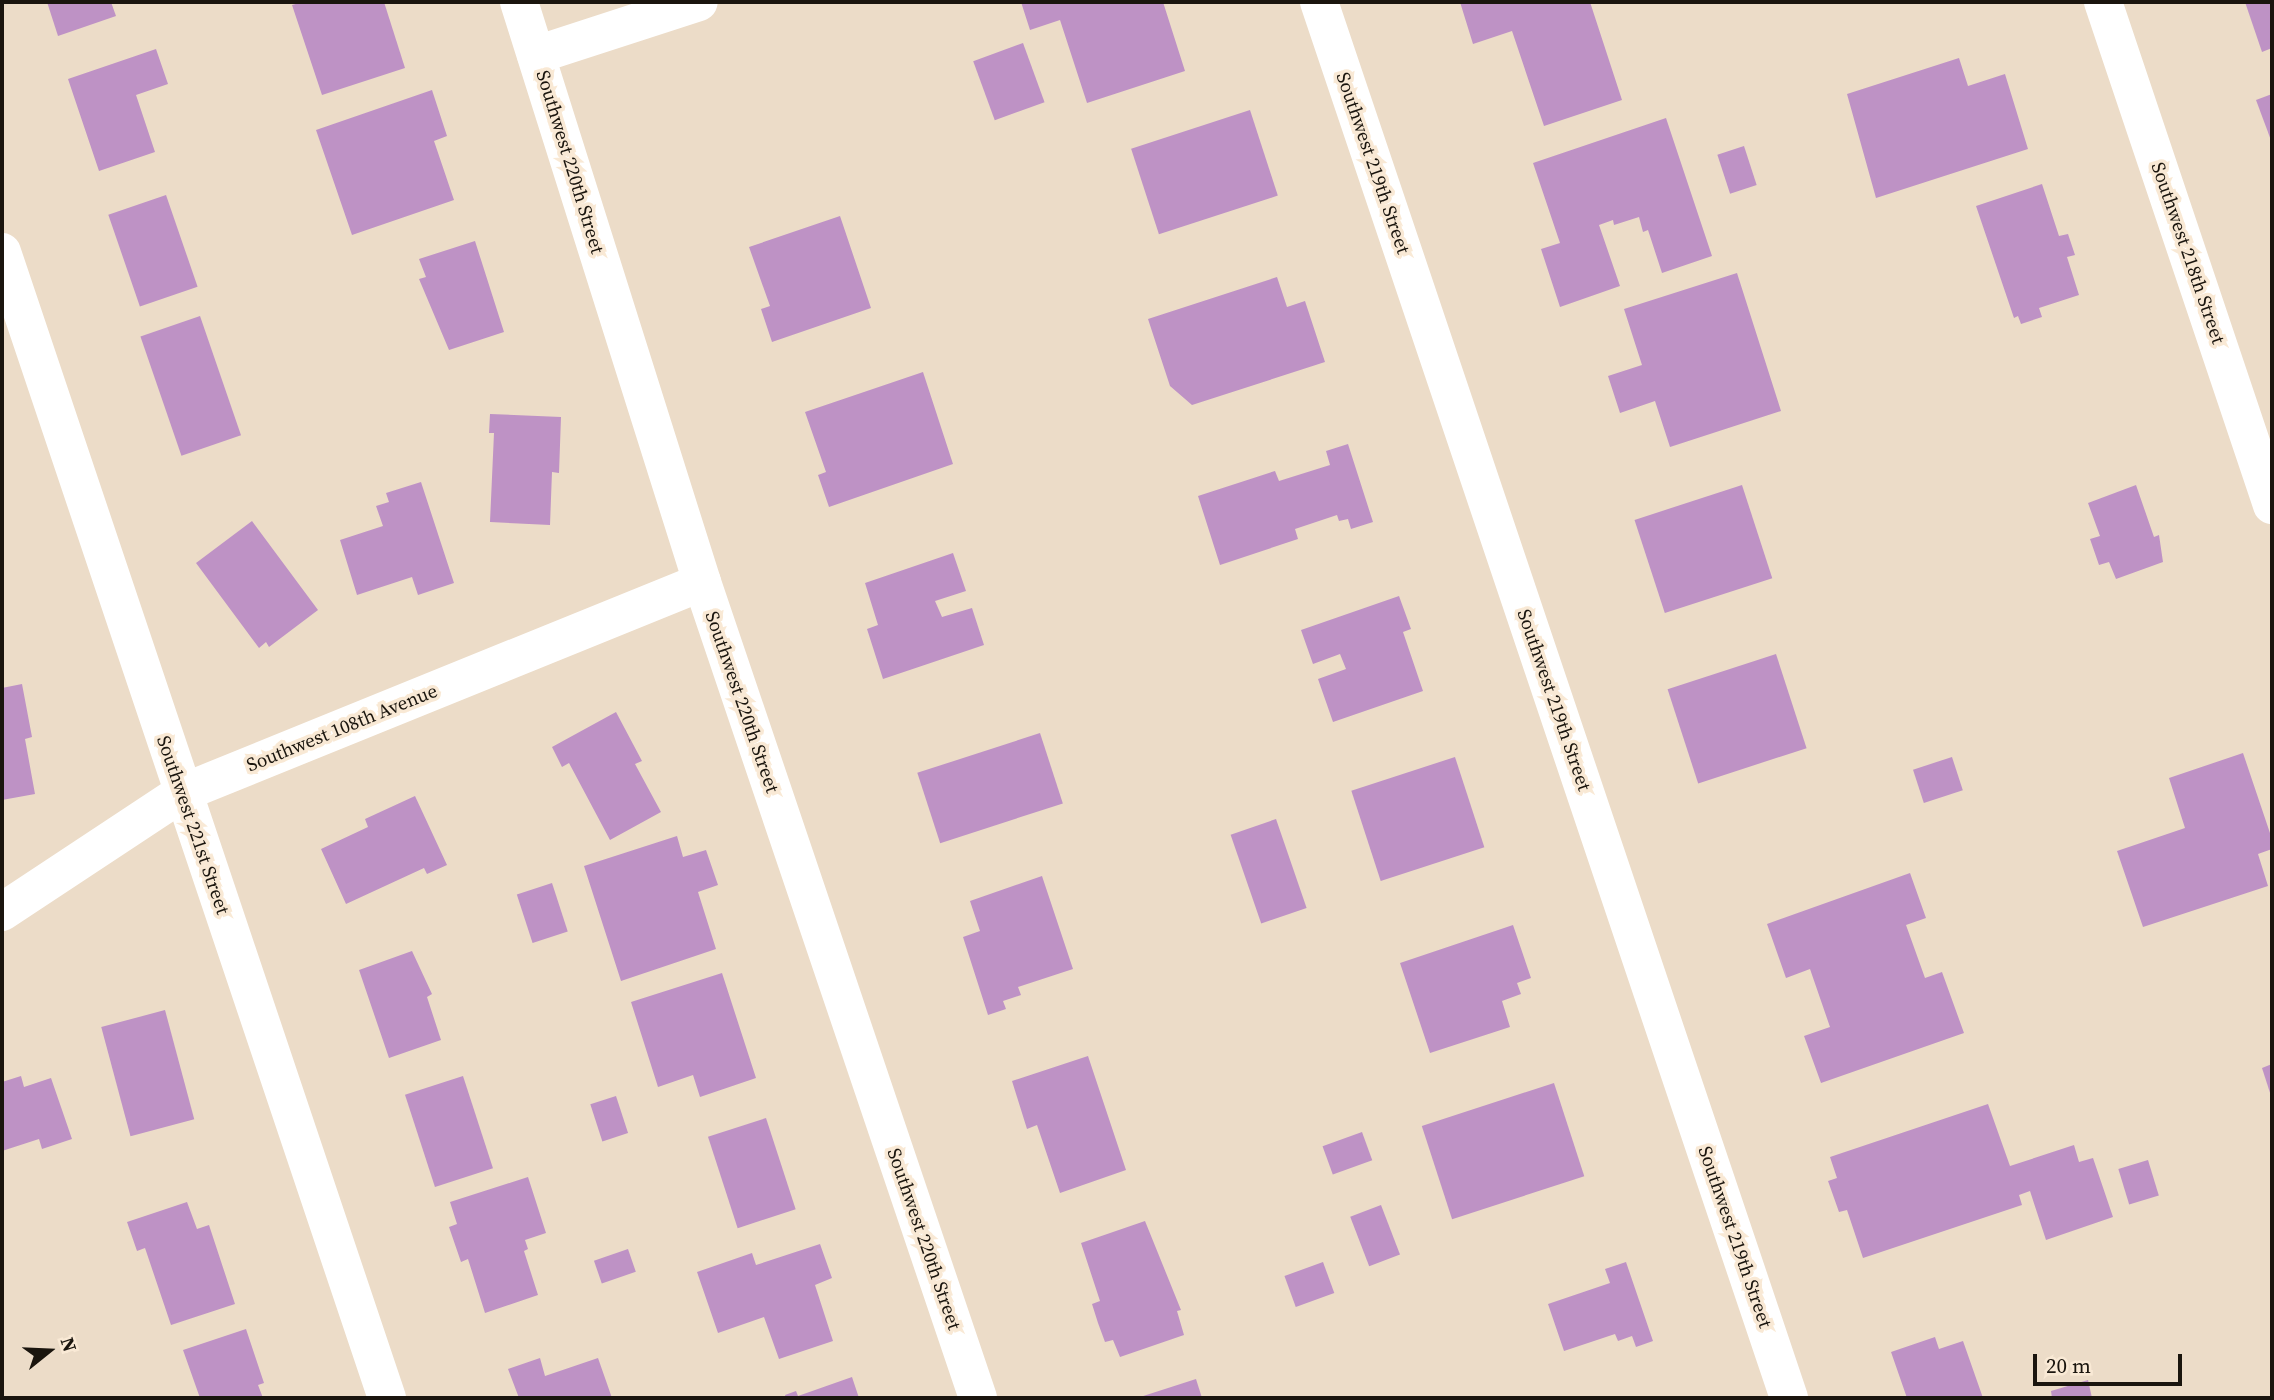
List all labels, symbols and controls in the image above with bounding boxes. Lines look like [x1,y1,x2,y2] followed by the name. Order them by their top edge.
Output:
[531,68,609,256] street label: Southwest 220th Street
[1331,69,1415,257] street label: Southwest 219th Street
[2146,159,2230,347] street label: Southwest 218th Street
[1512,606,1596,794] street label: Southwest 219th Street
[700,608,784,796] street label: Southwest 220th Street
[243,679,441,777] street label: Southwest 108th Avenue
[152,733,234,917] street label: Southwest 221st Street
[1693,1143,1777,1331] street label: Southwest 219th Street
[882,1145,966,1333] street label: Southwest 220th Street
[14,1316,84,1386] north arrow
[54,1334,83,1355] text: N
[2036,1340,2185,1384] scale bar
[2046,1351,2091,1380] text: 20 m

